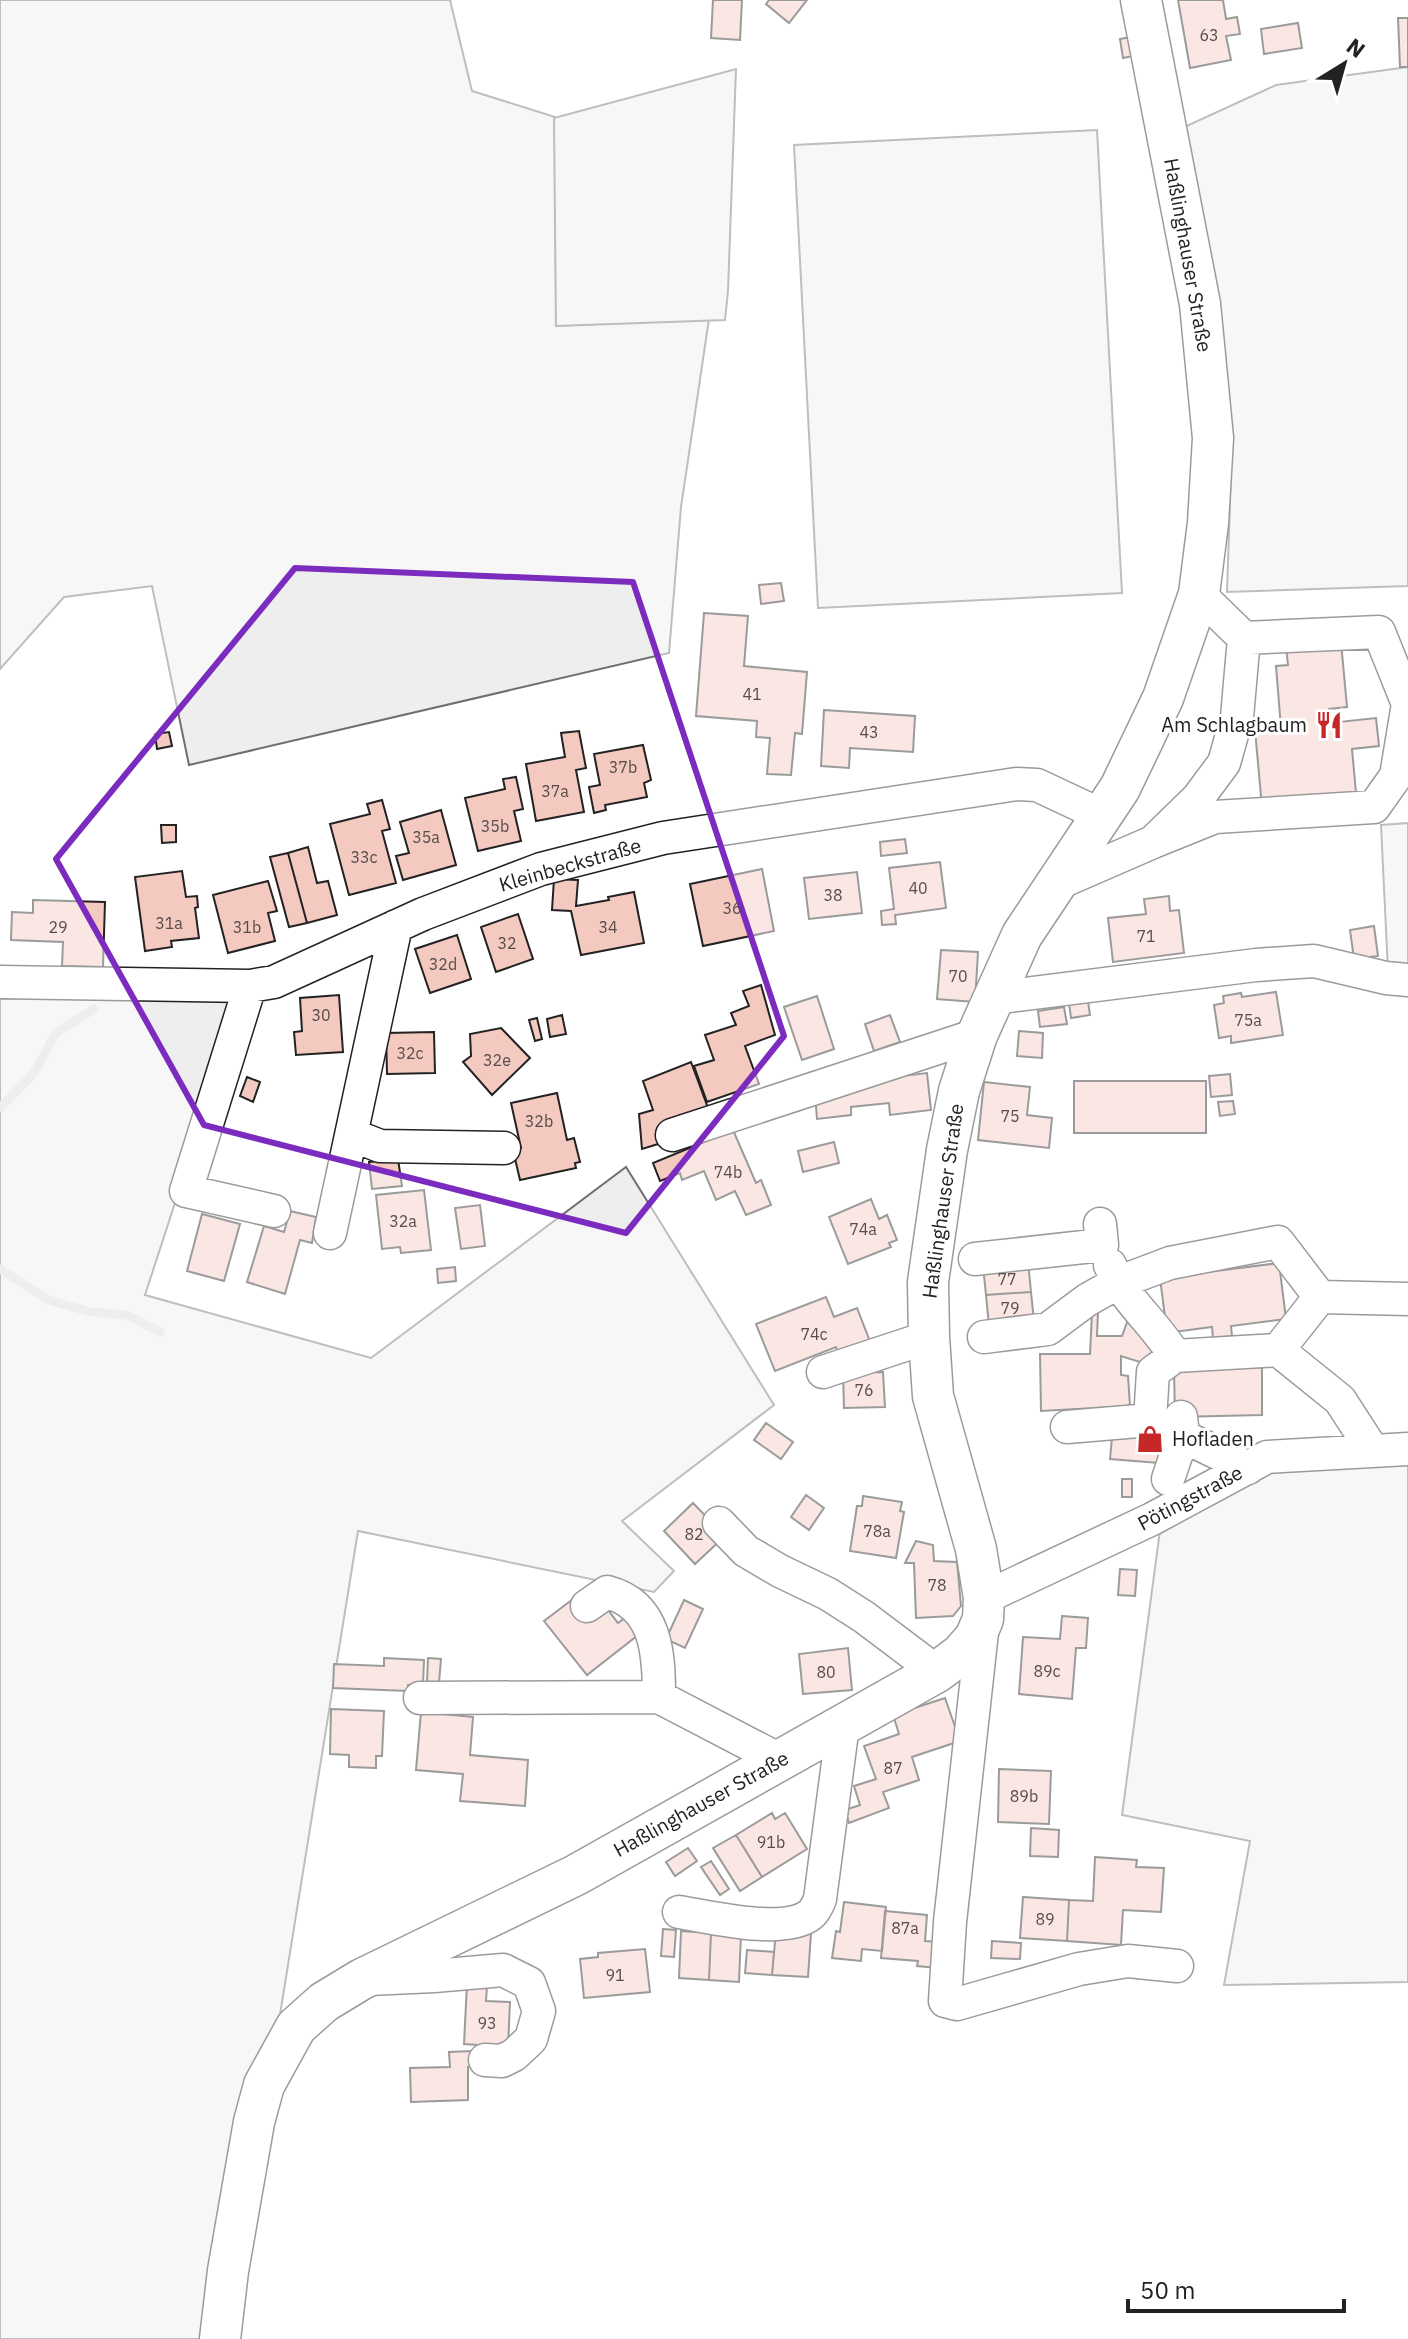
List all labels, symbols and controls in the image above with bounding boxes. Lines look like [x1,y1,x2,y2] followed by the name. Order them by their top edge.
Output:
[1304,24,1384,104] north arrow
[1199,25,1219,45] house number: 63
[1341,31,1371,64] text: N
[1158,156,1219,354] street label: Haßlinghauser Straße
[742,684,762,704] house number: 41
[1314,710,1344,740] restaurant icon: Am Schlagbaum
[1161,711,1307,738] place label: Am Schlagbaum
[859,722,879,742] house number: 43
[609,757,637,777] house number: 37b
[541,781,569,801] house number: 37a
[481,816,509,836] house number: 35b
[412,827,440,847] house number: 35a
[496,831,644,898] street label: Kleinbeckstraße
[350,847,378,867] house number: 33c
[908,878,928,898] house number: 40
[823,885,843,905] house number: 38
[722,898,742,918] house number: 36
[155,913,183,933] house number: 31a
[48,917,68,937] house number: 29
[233,917,261,937] house number: 31b
[598,917,618,937] house number: 34
[1136,926,1156,946] house number: 71
[497,933,517,953] house number: 32
[429,954,457,974] house number: 32d
[948,966,968,986] house number: 70
[311,1005,331,1025] house number: 30
[1234,1010,1262,1030] house number: 75a
[396,1043,424,1063] house number: 32c
[483,1050,511,1070] house number: 32e
[915,1102,970,1300] street label: Haßlinghauser Straße
[1000,1106,1020,1126] house number: 75
[525,1111,553,1131] house number: 32b
[714,1162,742,1182] house number: 74b
[389,1211,417,1231] house number: 32a
[849,1219,877,1239] house number: 74a
[997,1269,1017,1289] house number: 77
[1000,1298,1020,1318] house number: 79
[800,1324,828,1344] house number: 74c
[854,1380,874,1400] house number: 76
[1135,1424,1165,1454] shop icon: Hofladen
[1172,1425,1254,1452] place label: Hofladen
[1133,1459,1247,1537] street label: Pötingstraße
[863,1521,891,1541] house number: 78a
[684,1524,704,1544] house number: 82
[927,1575,947,1595] house number: 78
[1033,1661,1061,1681] house number: 89c
[816,1662,836,1682] house number: 80
[608,1744,793,1863] street label: Haßlinghauser Straße
[883,1758,903,1778] house number: 87
[1010,1786,1038,1806] house number: 89b
[757,1832,785,1852] house number: 91b
[1035,1909,1055,1929] house number: 89
[891,1918,919,1938] house number: 87a
[605,1965,625,1985] house number: 91
[477,2013,497,2033] house number: 93
[1128,2263,1344,2313] scale bar
[1140,2274,1195,2306] text: 50 m

